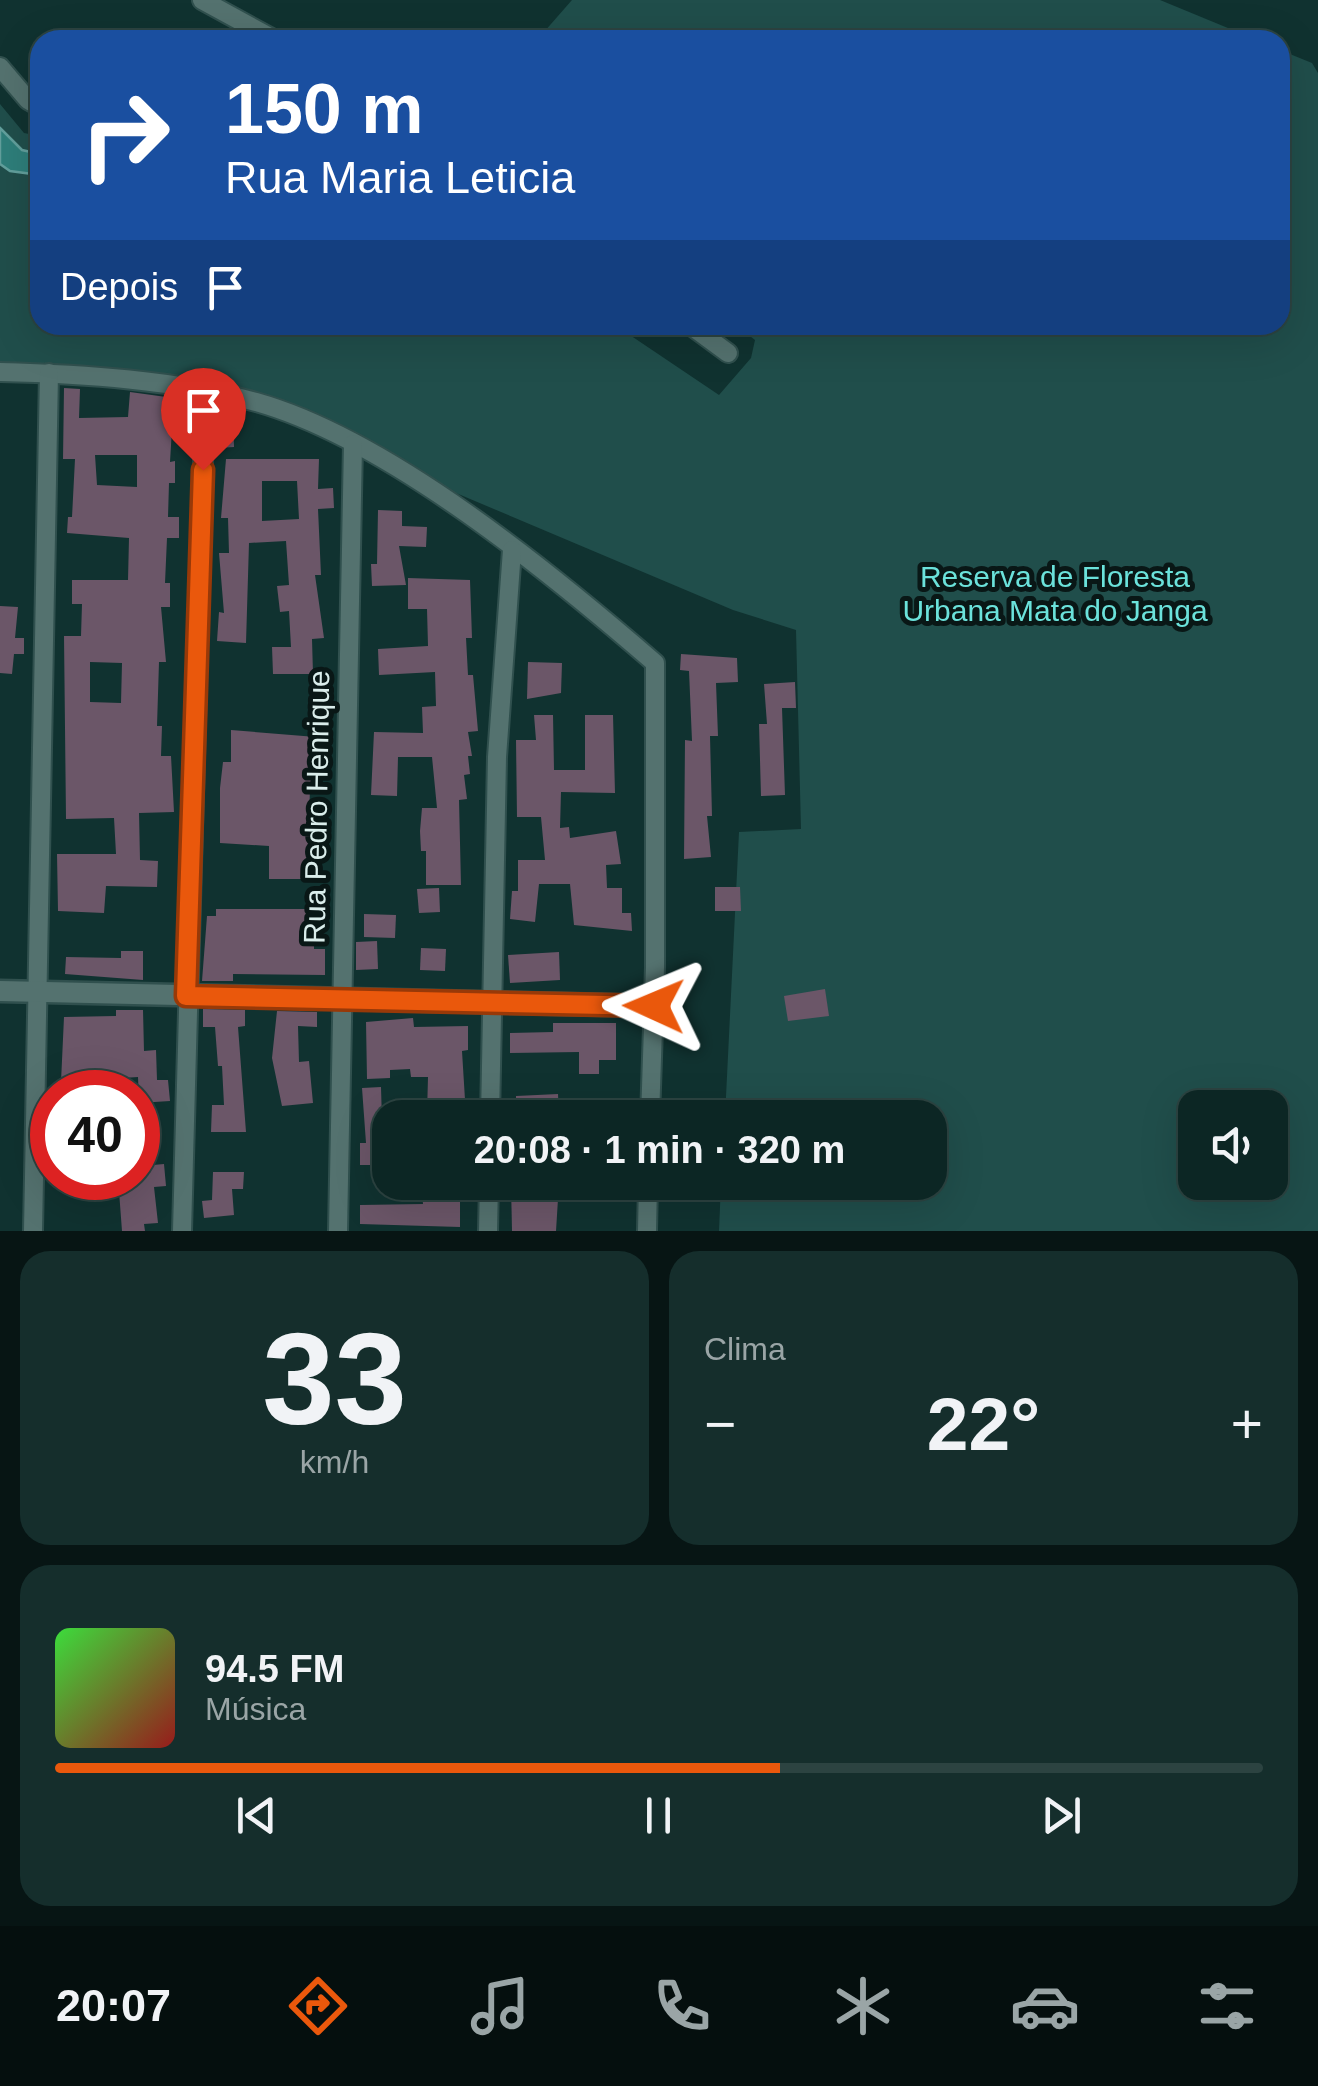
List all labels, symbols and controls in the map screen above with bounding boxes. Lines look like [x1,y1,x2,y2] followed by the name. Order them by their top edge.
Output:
[60,70,190,200] icon: right
[225,70,423,148] text: 150 m
[225,152,575,203] text: Rua Maria Leticia
[198,260,253,315] icon: arrive
[60,266,178,308] text: Depois
[161,368,246,471] pin
[176,383,231,438] icon: arrive
[902,560,1208,627] park label: Reserva de Floresta Urbana Mata do Janga
[298,670,335,944] street label: Rua Pedro Henrique
[602,954,706,1058] position arrow
[30,1070,160,1200] speed limit sign: 40
[1178,1090,1288,1200] map controls
[1178,1090,1288,1200] button: sound
[474,1129,845,1171] text: 20:08 · 1 min · 320 m
[262,1306,407,1452] text: 33
[704,1331,786,1367] text: Clima
[927,1382,1040,1466] text: 22°
[704,1393,736,1455] text: −
[1231,1393,1263,1455] text: +
[300,1444,369,1480] text: km/h
[205,1648,344,1690] text: 94.5 FM
[205,1691,306,1727] text: Música
[229,1788,284,1843] icon: previous
[631,1788,686,1843] icon: pause
[1034,1788,1089,1843] icon: next
[283,1971,353,2041] icon: directions
[465,1971,535,2041] icon: music
[647,1971,717,2041] icon: phone
[828,1971,898,2041] icon: climate
[1010,1971,1080,2041] icon: car
[1192,1971,1262,2041] icon: filters
[56,1980,171,2031] text: 20:07

